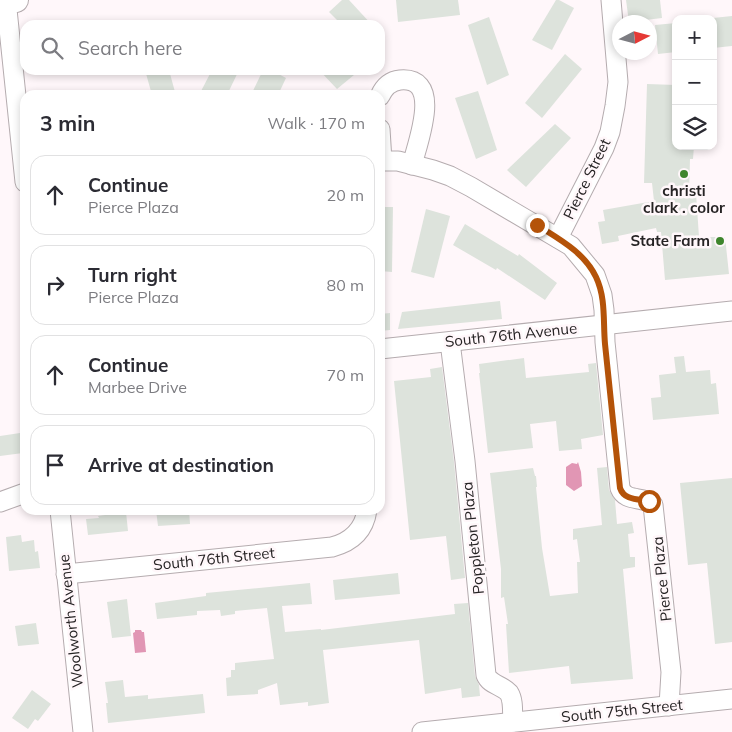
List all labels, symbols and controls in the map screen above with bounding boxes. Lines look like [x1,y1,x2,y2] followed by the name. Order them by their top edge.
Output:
[612,15,657,60] north arrow
[672,15,717,150] map controls
[672,15,717,60] button: +
[20,20,385,75] search box
[38,34,66,62] icon: search
[78,36,182,60] text: Search here
[672,60,717,105] button: −
[672,105,717,150] button: layers
[40,110,95,136] text: 3 min
[267,113,365,133] text: Walk · 170 m
[559,135,614,222] street label: Pierce Street
[678,168,690,180] marker: christi clark . color
[88,173,168,197] text: Continue
[41,181,69,209] icon: ahead
[643,181,725,217] place label: christi clark . color
[327,185,364,205] text: 20 m
[88,197,179,217] text: Pierce Plaza
[526,214,549,237] route end
[631,231,710,250] place label: State Farm
[714,235,726,247] marker: State Farm
[88,263,177,287] text: Turn right
[41,271,69,299] icon: right
[327,275,364,295] text: 80 m
[88,287,179,307] text: Pierce Plaza
[444,318,578,351] street label: South 76th Avenue
[88,353,168,377] text: Continue
[41,361,69,389] icon: ahead
[327,365,364,385] text: 70 m
[88,377,187,397] text: Marbee Drive
[41,451,69,479] icon: arrive
[88,453,274,477] text: Arrive at destination
[457,481,488,595] street label: Poppleton Plaza
[638,490,661,513] route start
[648,536,675,622] street label: Pierce Plaza
[152,543,276,574] street label: South 76th Street
[54,553,87,689] street label: Woolworth Avenue
[560,695,684,726] street label: South 75th Street

